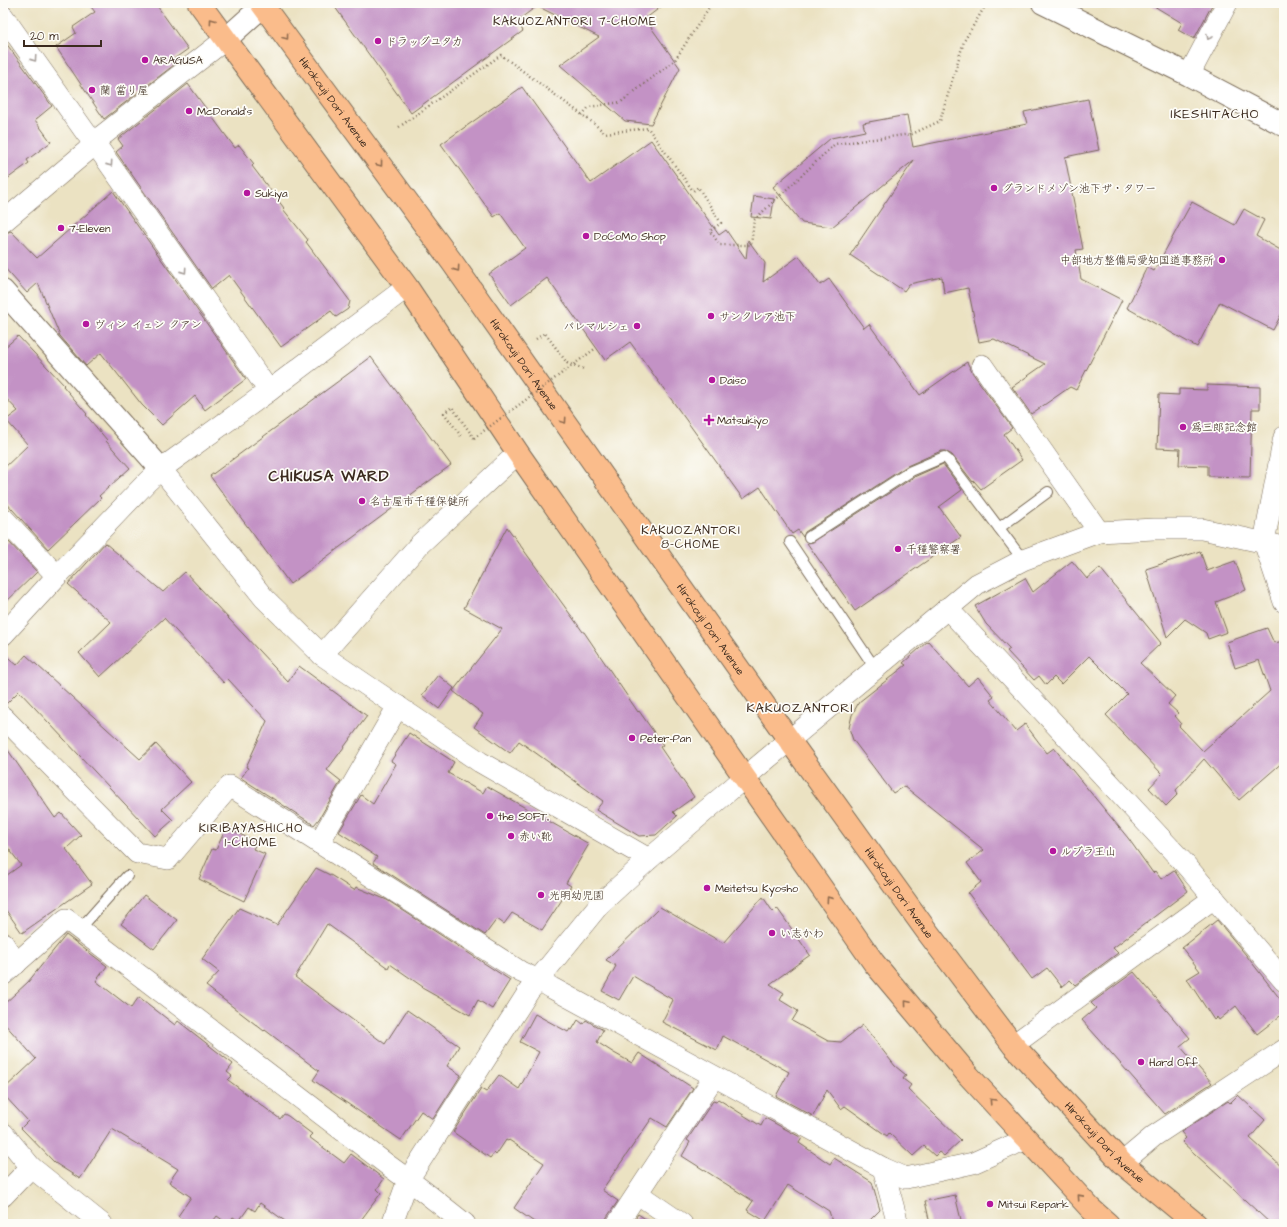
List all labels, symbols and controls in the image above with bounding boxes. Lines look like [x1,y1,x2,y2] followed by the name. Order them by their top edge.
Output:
[493,13,657,30] district label: KAKUOZANTORI 7-CHOME
[210,18,217,25] one-way arrow
[24,22,101,48] scale bar
[30,28,59,45] text: 20 m
[281,33,288,40] one-way arrow
[1206,33,1214,41] one-way arrow
[386,34,463,49] place label: ドラッグユタカ
[373,36,383,46] marker: ドラッグユタカ
[153,53,203,68] place label: ARAGUSA
[296,54,372,150] street label: Hirokouji Dori Avenue
[29,55,37,62] one-way arrow
[140,55,150,65] marker: ARAGUSA
[100,83,148,98] place label: 蘭 當り屋
[87,85,97,95] marker: 蘭 當り屋
[197,104,253,119] place label: McDonald's
[1171,105,1259,123] district label: IKESHITACHO
[184,106,194,116] marker: McDonald's
[105,160,113,167] one-way arrow
[375,160,382,167] one-way arrow
[1002,181,1156,196] place label: グランドメゾン池下ザ・タワー
[989,183,999,193] marker: グランドメゾン池下ザ・タワー
[255,186,288,202] place label: Sukiya
[242,188,252,198] marker: Sukiya
[69,221,111,236] place label: 7-Eleven
[56,223,66,233] marker: 7-Eleven
[594,229,666,244] place label: DoCoMo Shop
[581,231,591,241] marker: DoCoMo Shop
[1060,253,1214,268] place label: 中部地方整備局愛知国道事務所
[1217,255,1227,265] marker: 中部地方整備局愛知国道事務所
[452,265,460,272] one-way arrow
[179,266,186,273] one-way arrow
[719,309,796,324] place label: サンクレア池下
[706,311,716,321] marker: サンクレア池下
[487,316,562,413] street label: Hirokouji Dori Avenue
[94,317,202,332] place label: ヴィン イェン クアン
[81,319,91,329] marker: ヴィン イェン クアン
[563,319,629,334] place label: パレマルシェ
[632,321,642,331] marker: パレマルシェ
[720,373,747,388] place label: Daiso
[707,375,717,385] marker: Daiso
[717,413,769,429] place label: Matsukiyo
[704,415,714,425] marker: Matsukiyo
[559,417,567,424] one-way arrow
[1191,420,1257,435] place label: 爲三郎記念館
[1178,422,1188,432] marker: 爲三郎記念館
[269,466,389,487] district label: CHIKUSA WARD
[370,494,469,509] place label: 名古屋市千種保健所
[357,496,367,506] marker: 名古屋市千種保健所
[641,522,741,553] district label: KAKUOZANTORI 8-CHOME
[906,542,961,557] place label: 千種警察署
[893,544,903,554] marker: 千種警察署
[673,580,748,678] street label: Hirokouji Dori Avenue
[747,699,853,717] district label: KAKUOZANTORI
[640,731,691,746] place label: Peter-Pan
[627,733,637,743] marker: Peter-Pan
[498,809,549,824] place label: the SOFT.
[485,811,495,821] marker: the SOFT.
[199,820,303,851] district label: KIRIBAYASHICHO 1-CHOME
[519,829,552,844] place label: 赤い靴
[506,831,516,841] marker: 赤い靴
[861,844,937,941] street label: Hirokouji Dori Avenue
[1061,844,1116,859] place label: ルブラ王山
[1048,846,1058,856] marker: ルブラ王山
[715,881,799,897] place label: Meitetsu Kyosho
[702,883,712,893] marker: Meitetsu Kyosho
[549,888,604,903] place label: 光明幼児園
[536,890,546,900] marker: 光明幼児園
[826,896,834,903] one-way arrow
[780,926,824,941] place label: い志かわ
[767,928,777,938] marker: い志かわ
[905,1000,912,1007] one-way arrow
[1149,1055,1198,1070] place label: Hard Off
[1136,1057,1146,1067] marker: Hard Off
[1062,1098,1148,1186] street label: Hirokouji Dori Avenue
[990,1099,997,1106] one-way arrow
[1077,1194,1085,1202] one-way arrow
[998,1197,1069,1212] place label: Mitsui Repark
[985,1199,995,1209] marker: Mitsui Repark

